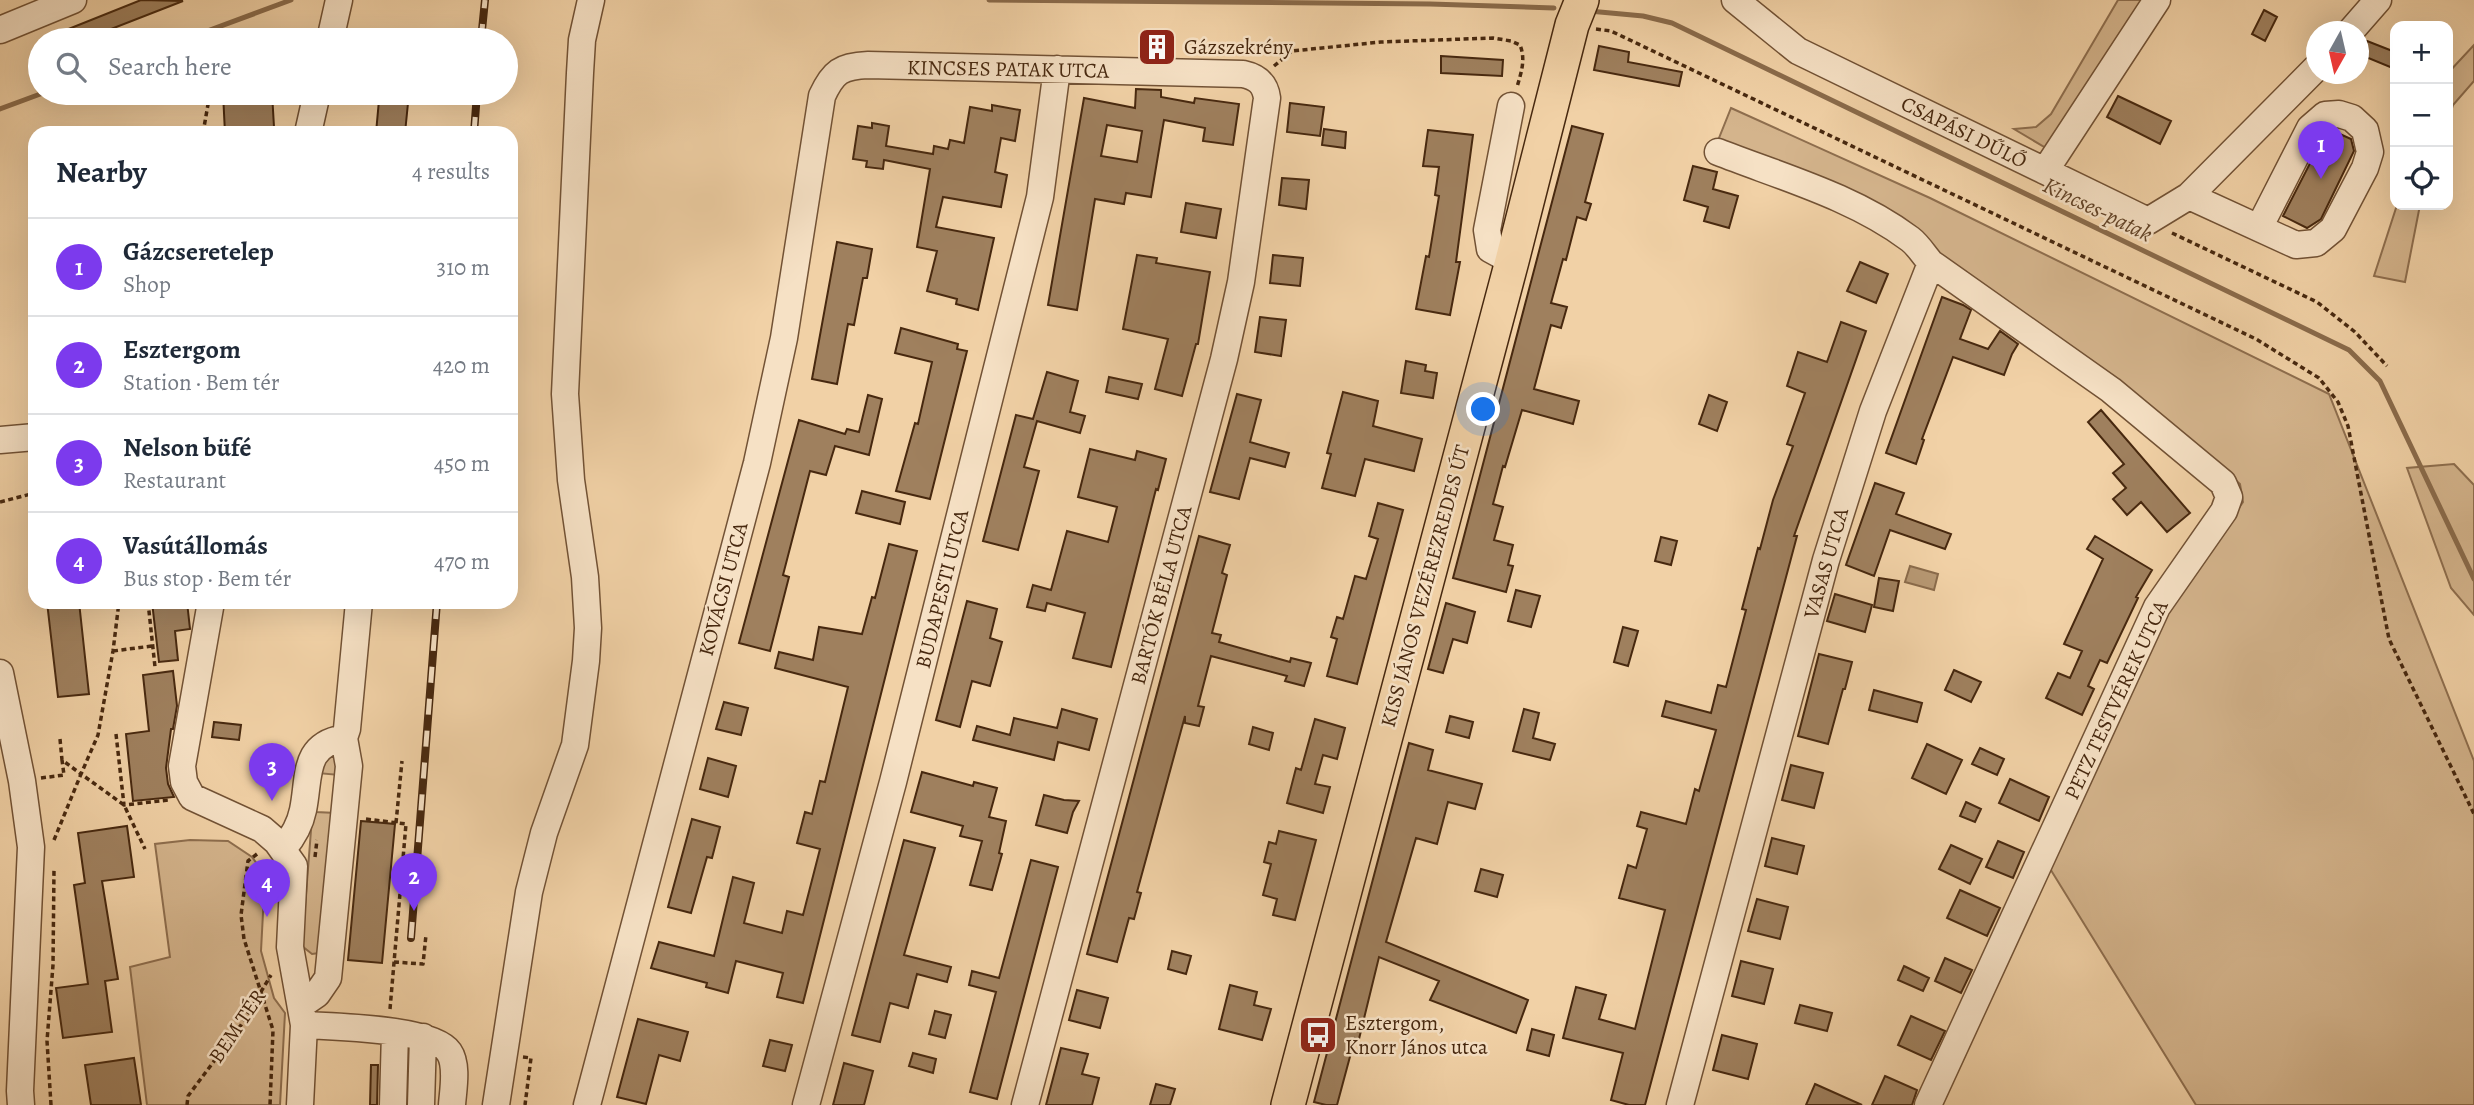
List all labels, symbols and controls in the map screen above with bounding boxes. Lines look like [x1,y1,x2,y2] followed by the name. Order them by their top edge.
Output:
[2306,21,2369,84] north arrow
[2390,21,2453,210] map controls
[2390,21,2453,84] button: +
[1136,26,1178,68] building icon: Gázszekrény
[28,28,518,105] search box
[1184,33,1294,61] place label: Gázszekrény
[52,48,90,86] icon: search
[108,49,232,84] text: Search here
[907,53,1110,85] street label: KINCSES PATAK UTCA
[2390,84,2453,147] button: −
[1896,89,2032,175] street label: CSAPÁSI DŰLŐ
[2298,121,2344,179] pin: 1
[2390,147,2453,210] button: locate
[56,152,147,192] text: Nearby
[412,156,490,187] text: 4 results
[2038,170,2158,249] water label: Kincses-patak
[123,234,274,269] text: Gázcseretelep
[75,252,83,283] text: 1
[437,252,490,283] text: 310 m
[123,269,171,300] text: Shop
[123,332,241,367] text: Esztergom
[73,350,85,381] text: 2
[433,350,490,381] text: 420 m
[123,367,280,398] text: Station · Bem tér
[1466,392,1500,426] your location
[123,430,251,465] text: Nelson büfé
[1374,441,1476,730] street label: KISS JÁNOS VEZÉREZREDES ÚT
[74,448,84,479] text: 3
[434,448,490,479] text: 450 m
[123,465,226,496] text: Restaurant
[1124,502,1199,688] street label: BARTÓK BÉLA UTCA
[1797,504,1855,623] street label: VASAS UTCA
[909,506,975,671] street label: BUDAPESTI UTCA
[692,518,755,659] street label: KOVÁCSI UTCA
[123,528,268,563] text: Vasútállomás
[74,546,84,577] text: 4
[434,546,490,577] text: 470 m
[123,563,291,594] text: Bus stop · Bem tér
[2058,595,2175,804] street label: PETZ TESTVÉREK UTCA
[249,743,295,801] pin: 3
[391,853,437,911] pin: 2
[244,859,290,917] pin: 4
[202,983,272,1068] street label: BEM TÉR
[1345,1009,1488,1061] place label: Esztergom, Knorr János utca
[1297,1014,1339,1056] bus stop icon: Esztergom, Knorr János utca

